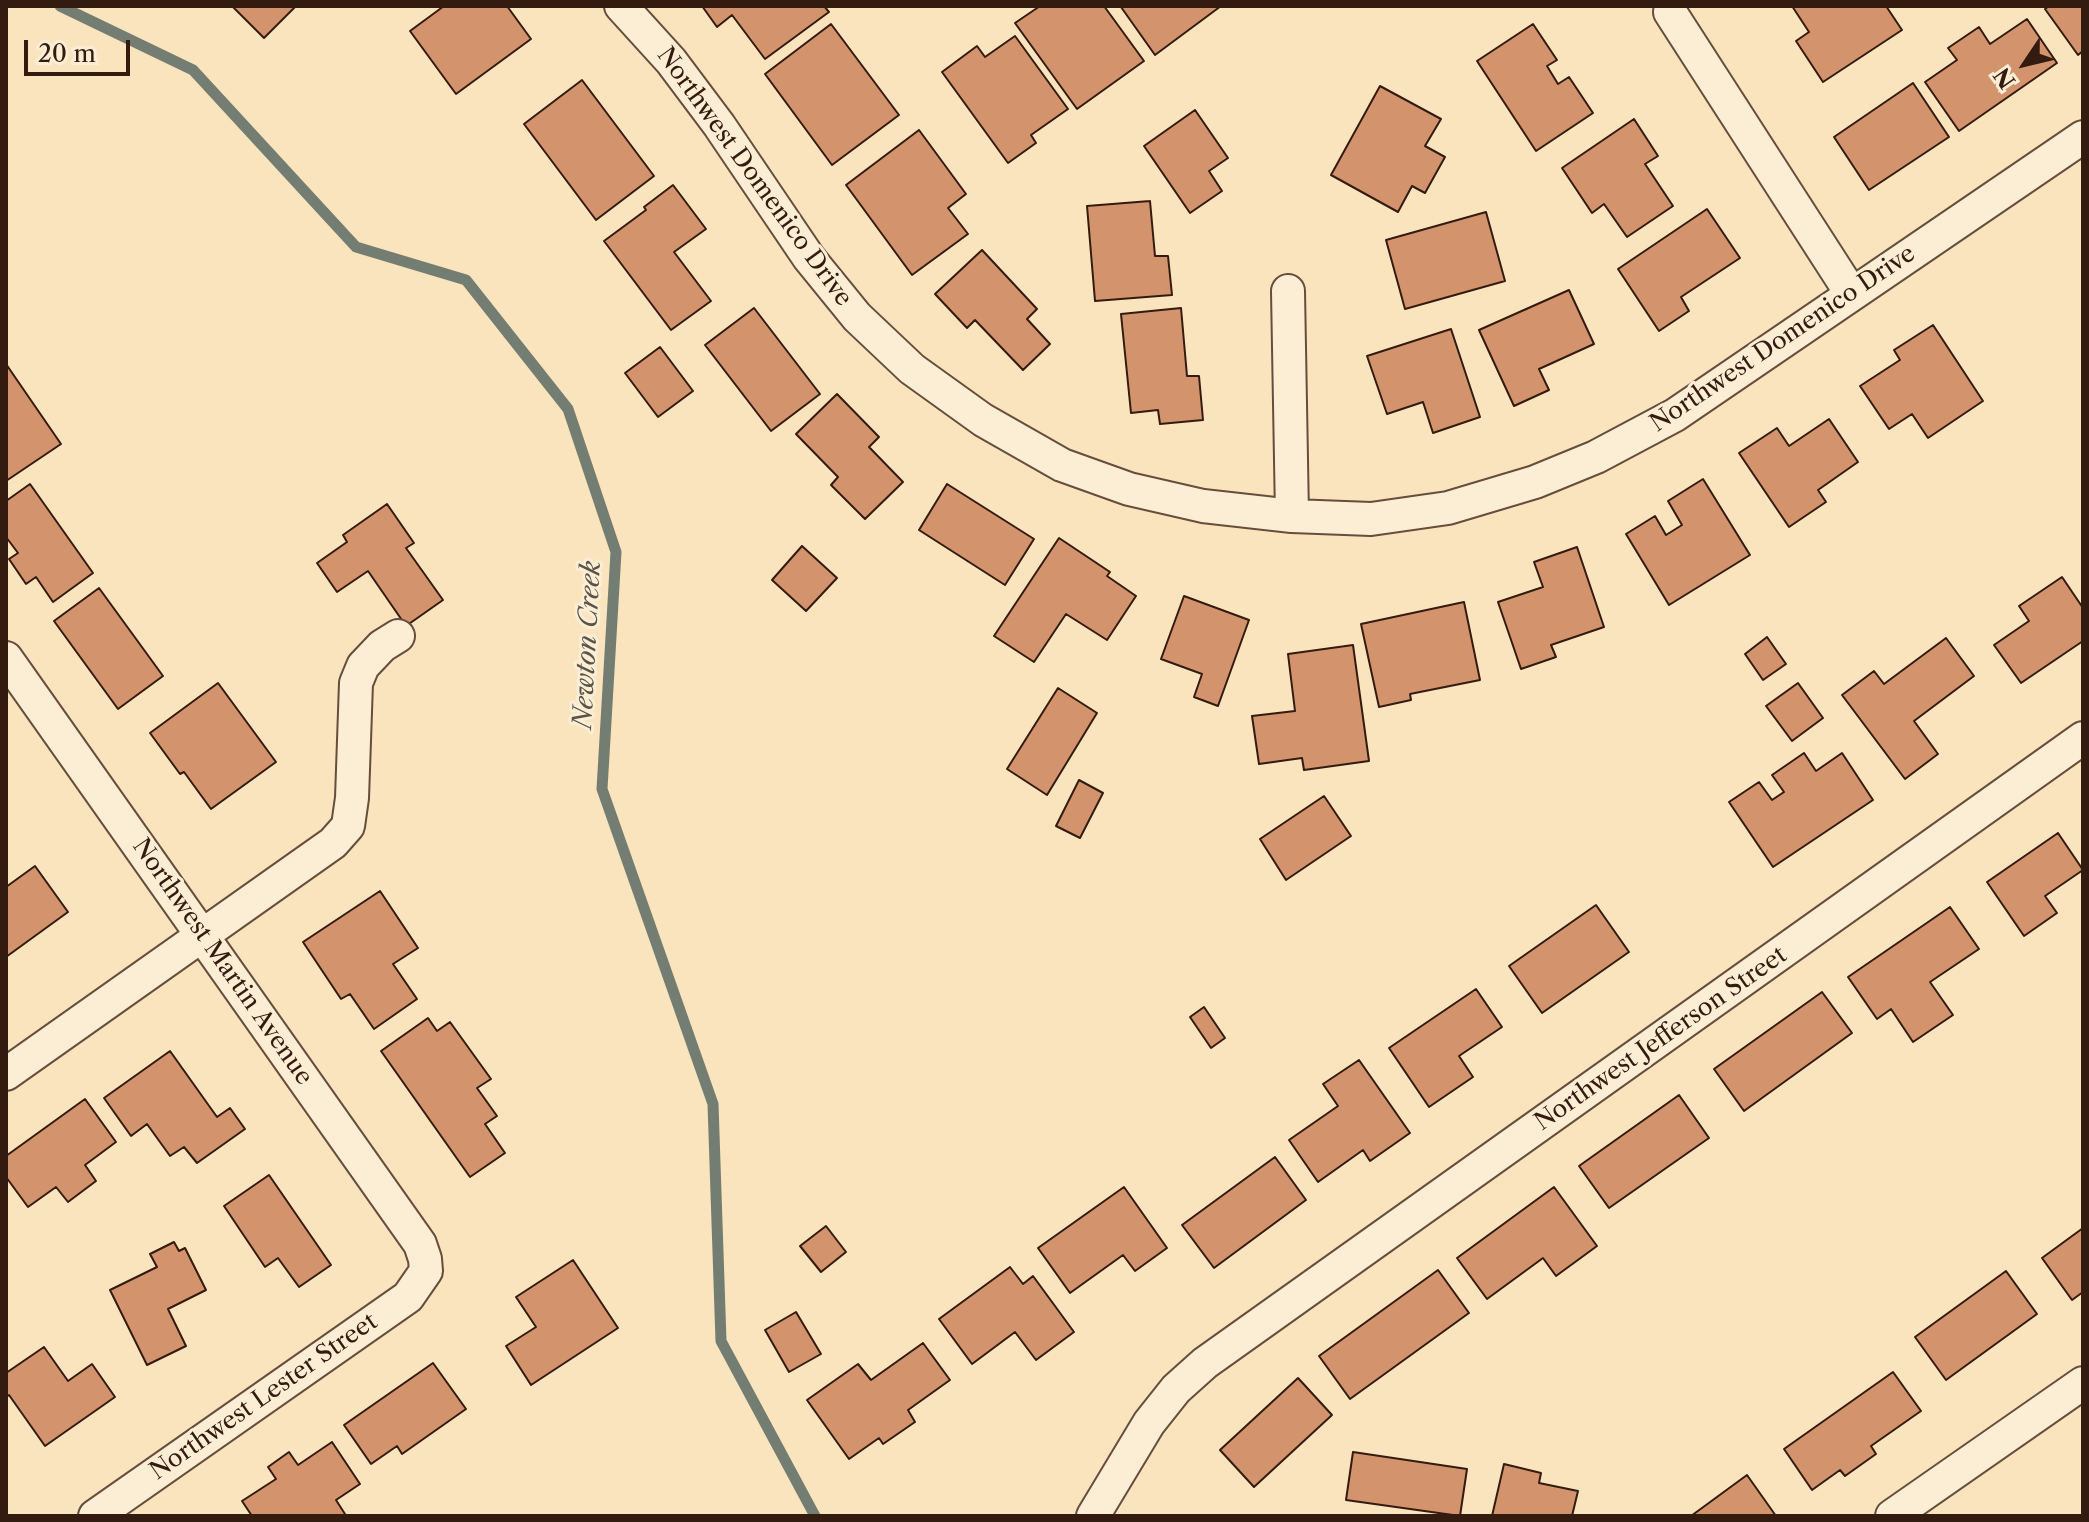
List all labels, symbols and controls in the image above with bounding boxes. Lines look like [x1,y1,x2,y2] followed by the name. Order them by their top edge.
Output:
[28,24,134,74] scale bar
[1985,24,2065,104] north arrow
[38,39,96,68] text: 20 m
[650,42,858,312] street label: Northwest Domenico Drive
[1988,62,2021,94] text: N
[1645,240,1921,438] street label: Northwest Domenico Drive
[568,560,608,730] water label: Newton Creek
[126,833,318,1091] street label: Northwest Martin Avenue
[1530,941,1792,1137] street label: Northwest Jefferson Street
[145,1308,383,1486] street label: Northwest Lester Street

